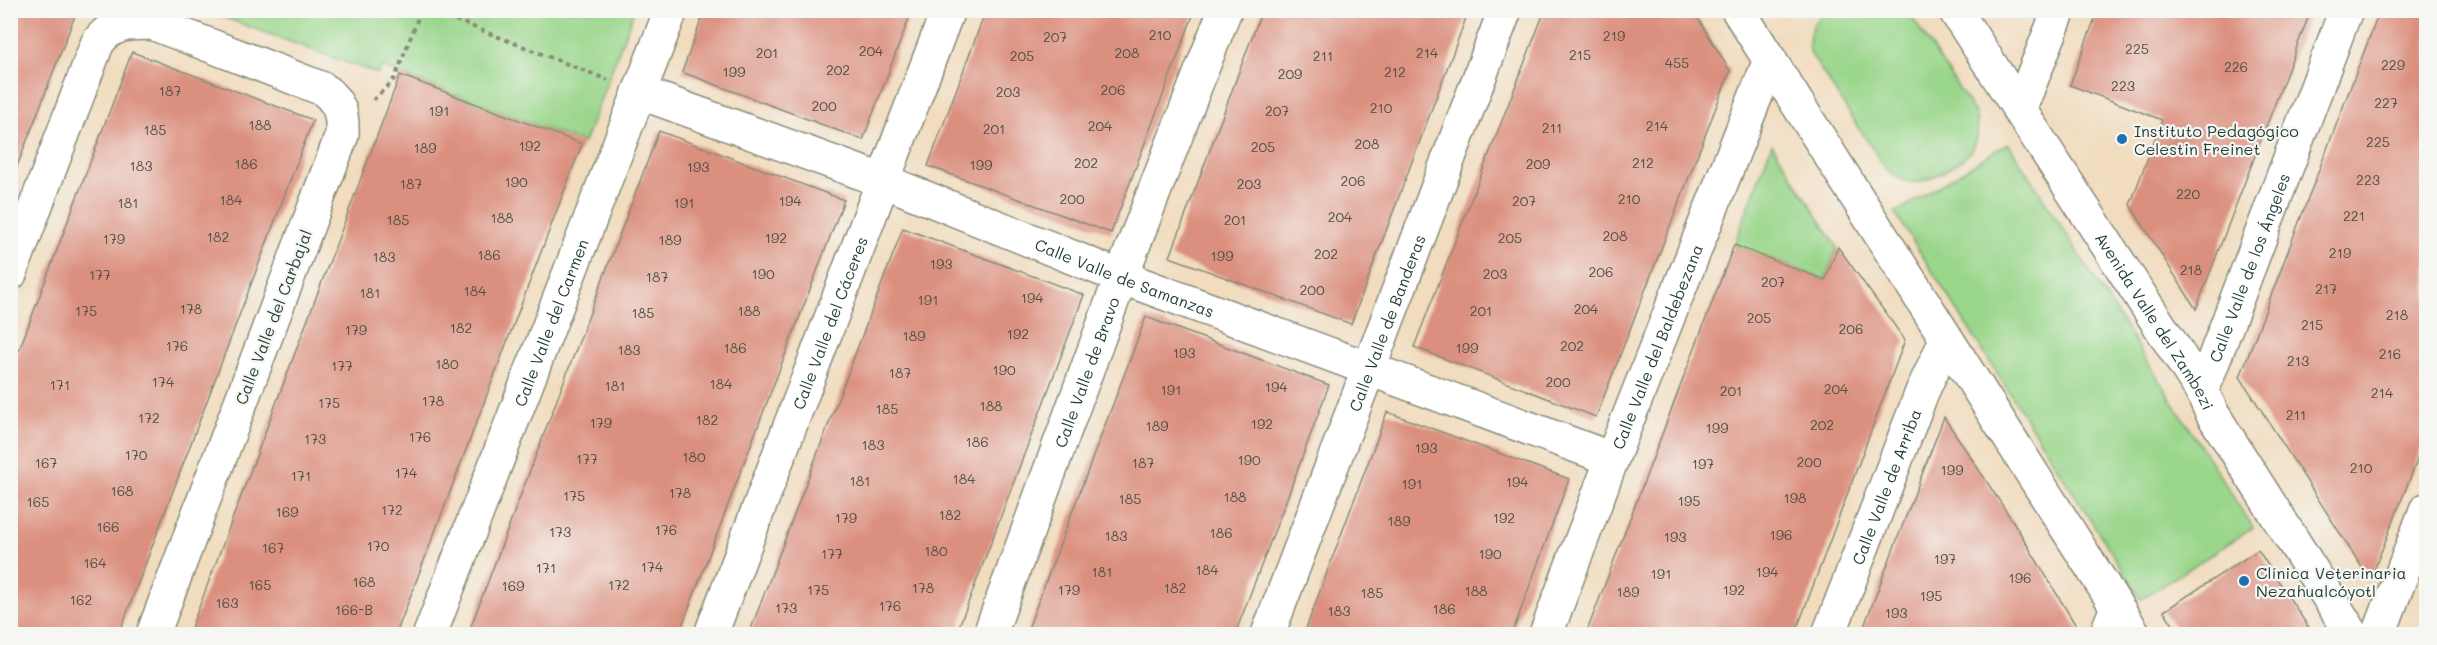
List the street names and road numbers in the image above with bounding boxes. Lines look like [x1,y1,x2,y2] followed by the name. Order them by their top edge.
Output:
[2203,170,2294,365] street label: Calle Valle de los Ángeles
[230,226,316,408] street label: Calle Valle del Carbajal
[2091,228,2220,413] street label: Avenida Valle del Zambezi
[1343,231,1429,414] street label: Calle Valle de Banderas
[787,233,872,412] street label: Calle Valle del Cáceres
[1032,233,1217,321] street label: Calle Valle de Samanzas
[508,236,592,409] street label: Calle Valle del Carmen
[1606,241,1707,452] street label: Calle Valle del Baldebezana
[1049,294,1123,450] street label: Calle Valle de Bravo
[1846,406,1925,567] street label: Calle Valle de Arriba

